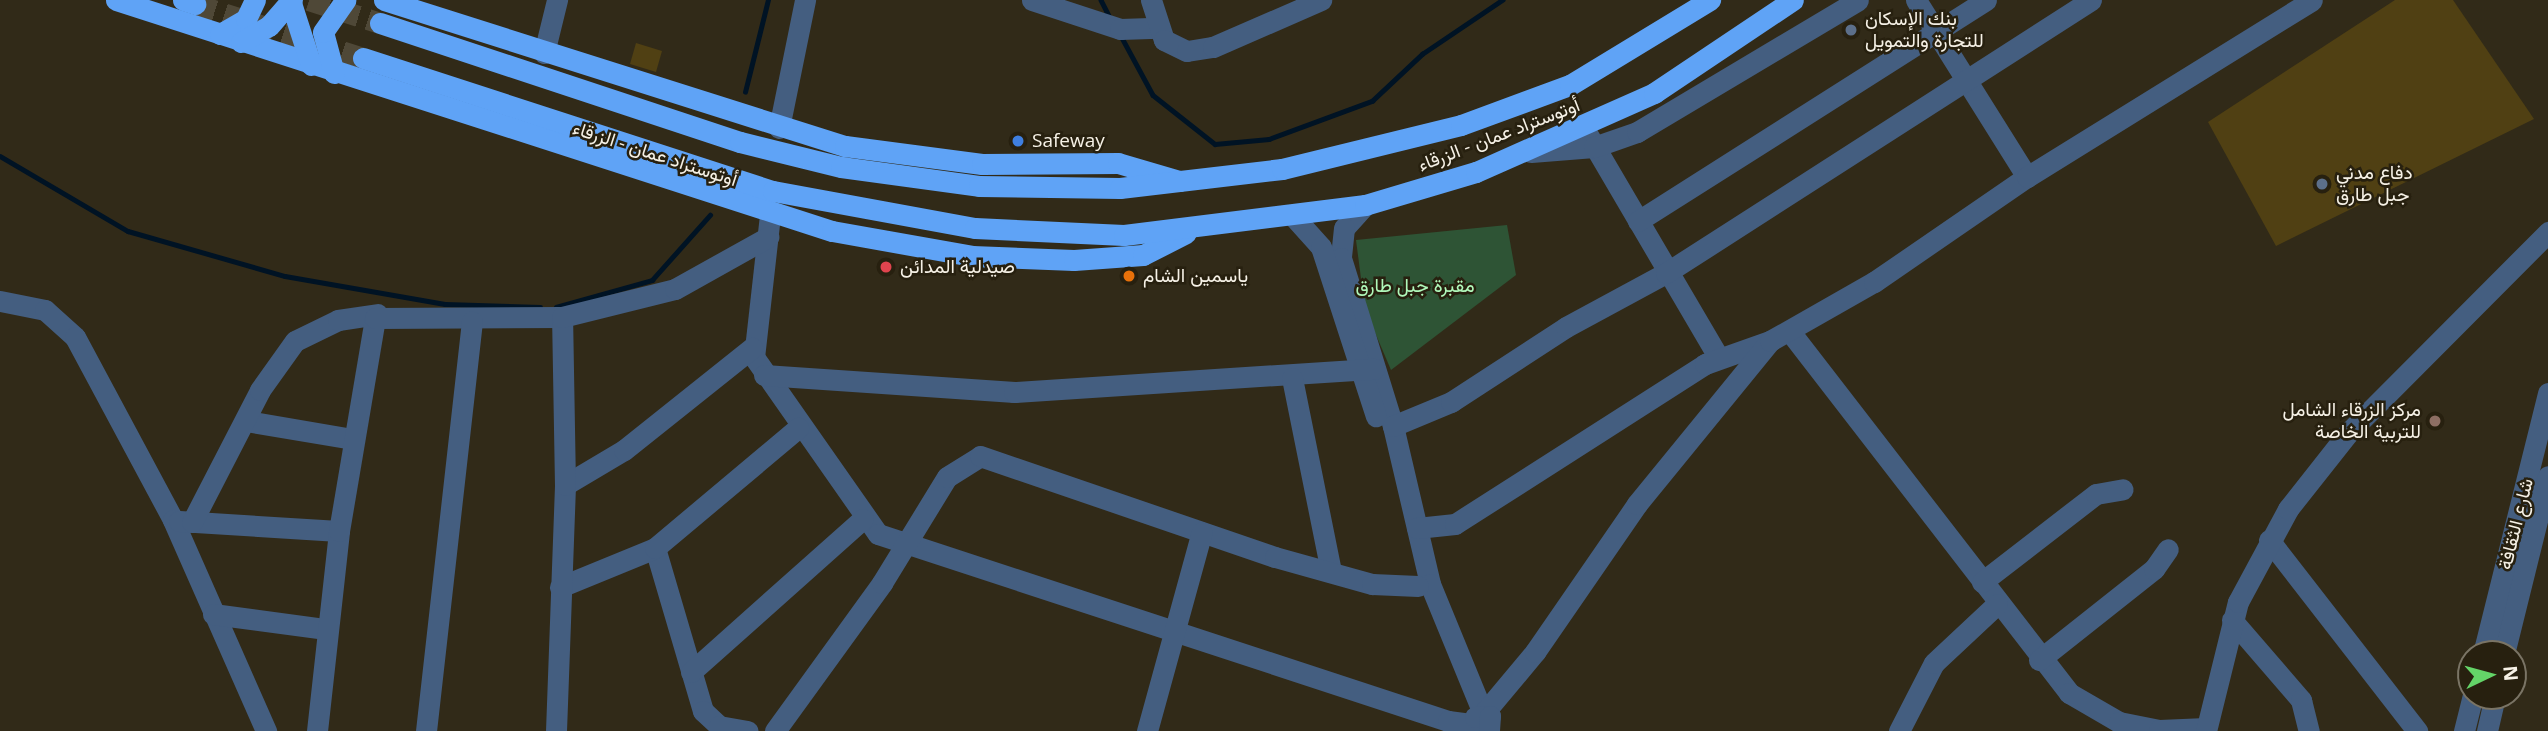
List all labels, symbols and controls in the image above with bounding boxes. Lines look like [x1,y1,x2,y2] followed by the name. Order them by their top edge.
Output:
[1865,8,1984,52] place label: بنك الإسكان للتجارة والتمويل
[1843,22,1859,38] marker: بنك الإسكان للتجارة والتمويل
[1415,94,1583,176] street label: أوتوستراد عمان - الزرقاء
[570,117,740,191] street label: أوتوستراد عمان - الزرقاء
[1032,130,1105,152] place label: Safeway
[1010,133,1026,149] marker: Safeway
[2336,162,2413,206] place label: دفاع مدني جبل طارق
[2314,176,2330,192] marker: دفاع مدني جبل طارق
[900,256,1015,278] place label: صيدلية المدائن
[878,259,894,275] marker: صيدلية المدائن
[1143,265,1248,287] place label: ياسمين الشام
[1121,268,1137,284] marker: ياسمين الشام
[1355,275,1475,297] park label: مقبرة جبل طارق
[2282,399,2421,443] place label: مركز الزرقاء الشامل للتربية الخاصة
[2427,413,2443,429] marker: مركز الزرقاء الشامل للتربية الخاصة
[2494,476,2538,572] street label: شارع الثقافة
[2457,640,2527,710] north arrow
[2497,665,2525,682] text: N

